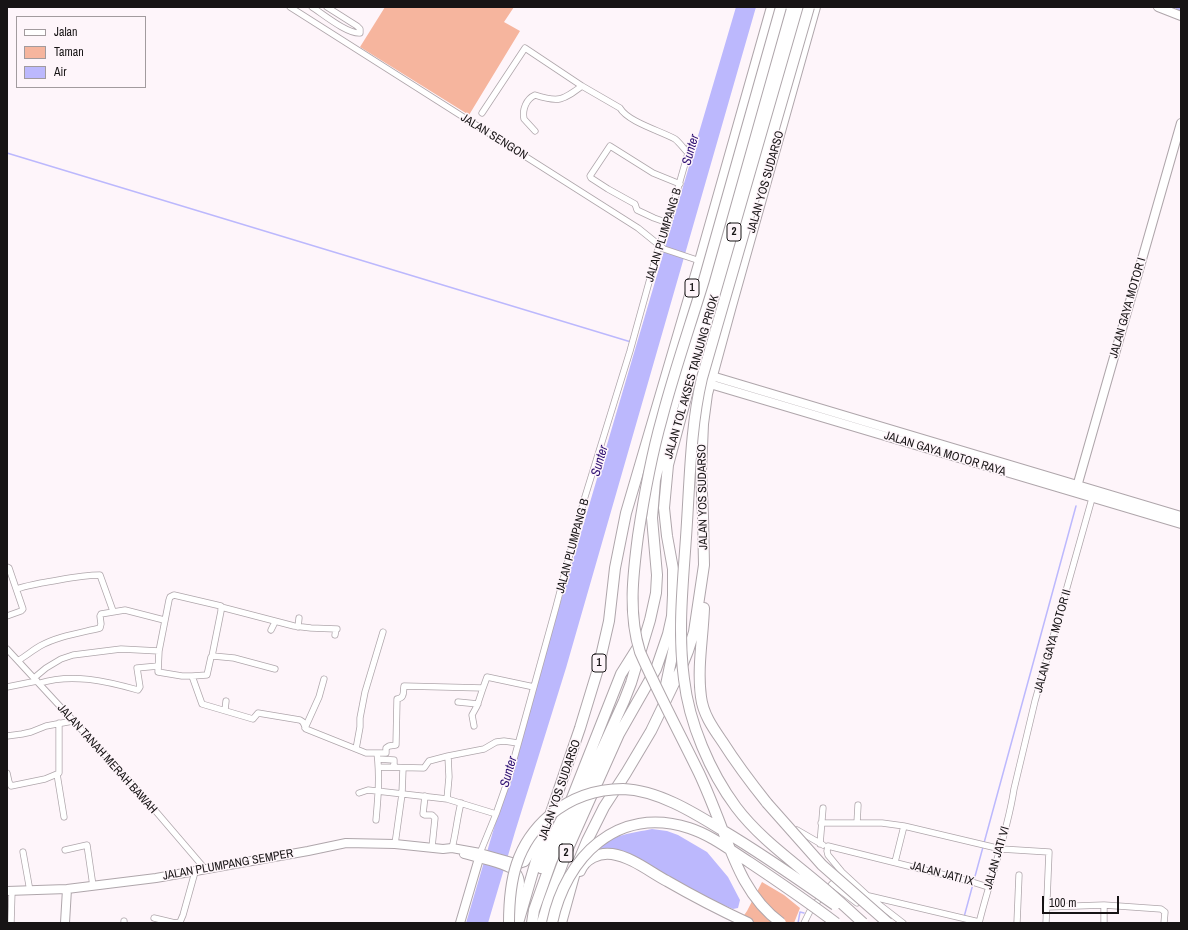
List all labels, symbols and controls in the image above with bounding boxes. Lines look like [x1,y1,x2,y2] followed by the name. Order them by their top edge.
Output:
[16,16,146,88] legend
[54,24,78,40] text: Jalan
[54,44,84,60] text: Taman
[54,64,67,80] text: Air
[458,111,530,163] street label: JALAN SENGON
[745,129,787,235] street label: JALAN YOS SUDARSO
[679,133,703,167] water label: Sunter
[643,186,685,284] street label: JALAN PLUMPANG B
[727,223,741,241] road number: 2
[1107,256,1149,360] street label: JALAN GAYA MOTOR I
[685,279,699,297] road number: 1
[662,293,722,461] street label: JALAN TOL AKSES TANJUNG PRIOK
[882,429,1008,479] street label: JALAN GAYA MOTOR RAYA
[588,444,612,478] water label: Sunter
[695,444,711,550] street label: JALAN YOS SUDARSO
[553,497,593,595] street label: JALAN PLUMPANG B
[1031,588,1075,694] street label: JALAN GAYA MOTOR II
[592,654,606,672] road number: 1
[54,701,160,817] street label: JALAN TANAH MERAH BAWAH
[536,738,584,842] street label: JALAN YOS SUDARSO
[497,755,521,789] water label: Sunter
[981,825,1013,891] street label: JALAN JATI VI
[559,844,573,862] road number: 2
[162,846,294,884] street label: JALAN PLUMPANG SEMPER
[909,859,975,889] street label: JALAN JATI IX
[1044,888,1121,914] scale bar
[1049,895,1076,911] text: 100 m

